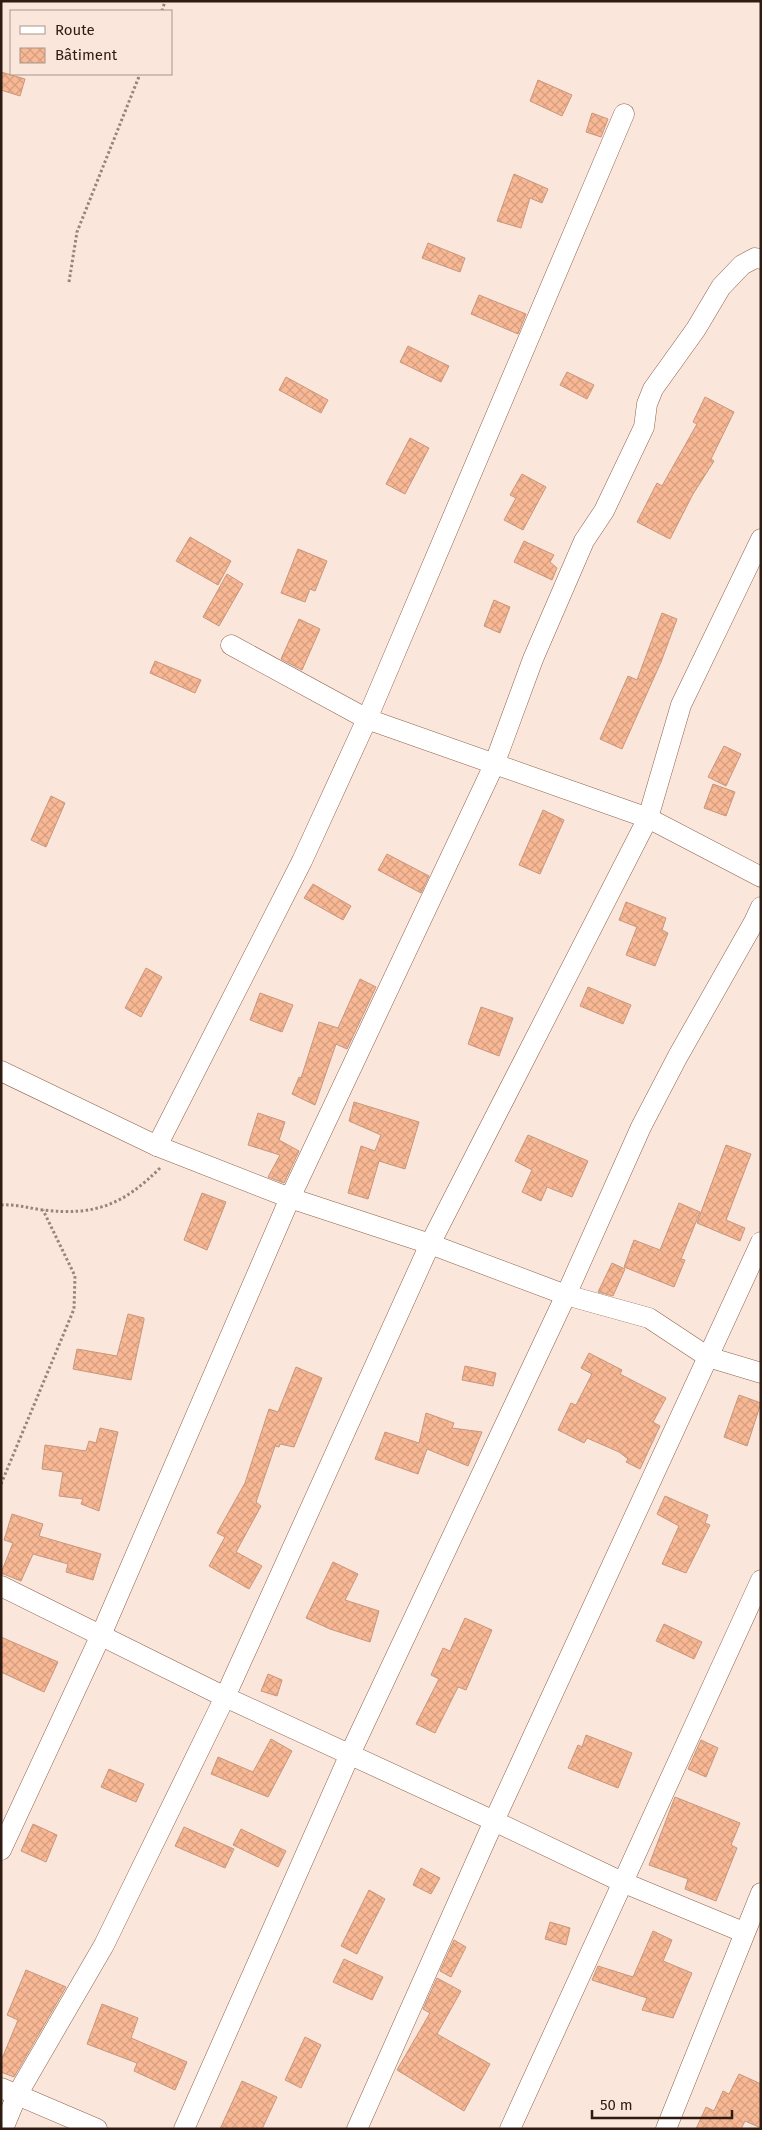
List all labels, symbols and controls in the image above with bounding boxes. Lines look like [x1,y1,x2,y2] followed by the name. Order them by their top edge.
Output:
[10,10,172,75] legend
[55,21,95,39] text: Route
[55,46,118,64] text: Bâtiment
[592,2088,732,2120] scale bar
[600,2096,633,2114] text: 50 m

